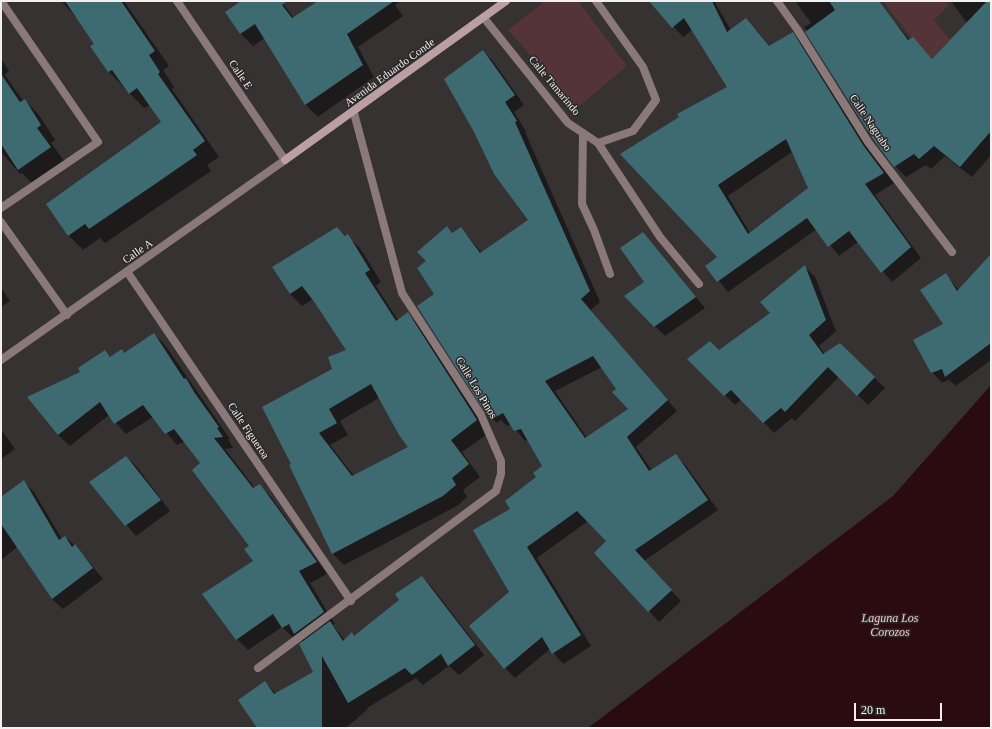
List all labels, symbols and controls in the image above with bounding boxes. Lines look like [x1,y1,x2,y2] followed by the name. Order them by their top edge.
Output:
[342,36,438,110] street label: Avenida Eduardo Conde
[525,54,583,118] street label: Calle Tamarindo
[225,58,255,92] street label: Calle E
[846,92,894,154] street label: Calle Naguabo
[120,237,156,267] street label: Calle A
[452,355,500,421] street label: Calle Los Pinos
[224,400,272,462] street label: Calle Figueroa
[861,612,919,640] water label: Laguna Los Corozos
[856,695,944,721] scale bar
[861,703,885,717] text: 20 m

